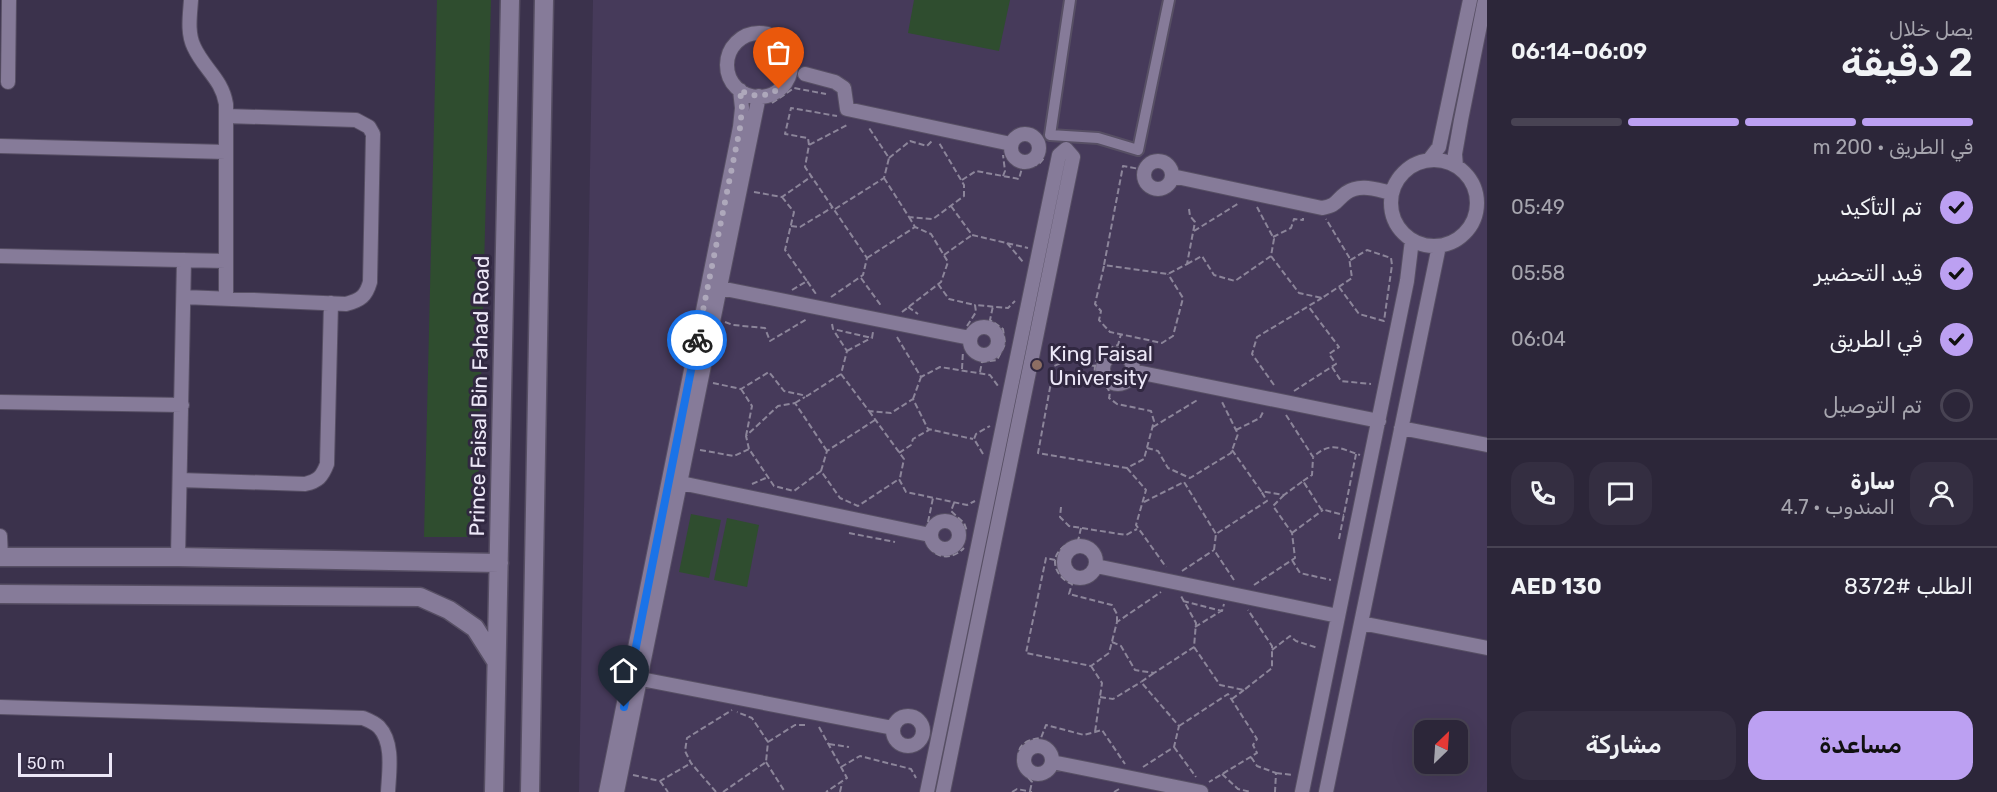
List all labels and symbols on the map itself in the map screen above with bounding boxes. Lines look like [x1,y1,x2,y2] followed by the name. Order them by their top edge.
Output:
[753,27,804,89] pin
[464,255,494,537] street label: Prince Faisal Bin Fahad Road
[667,310,727,370] courier
[1049,341,1153,390] place label: King Faisal University
[1030,358,1044,372] marker: King Faisal University
[598,645,649,707] pin
[1414,720,1468,774] north arrow
[18,750,112,778] scale bar

